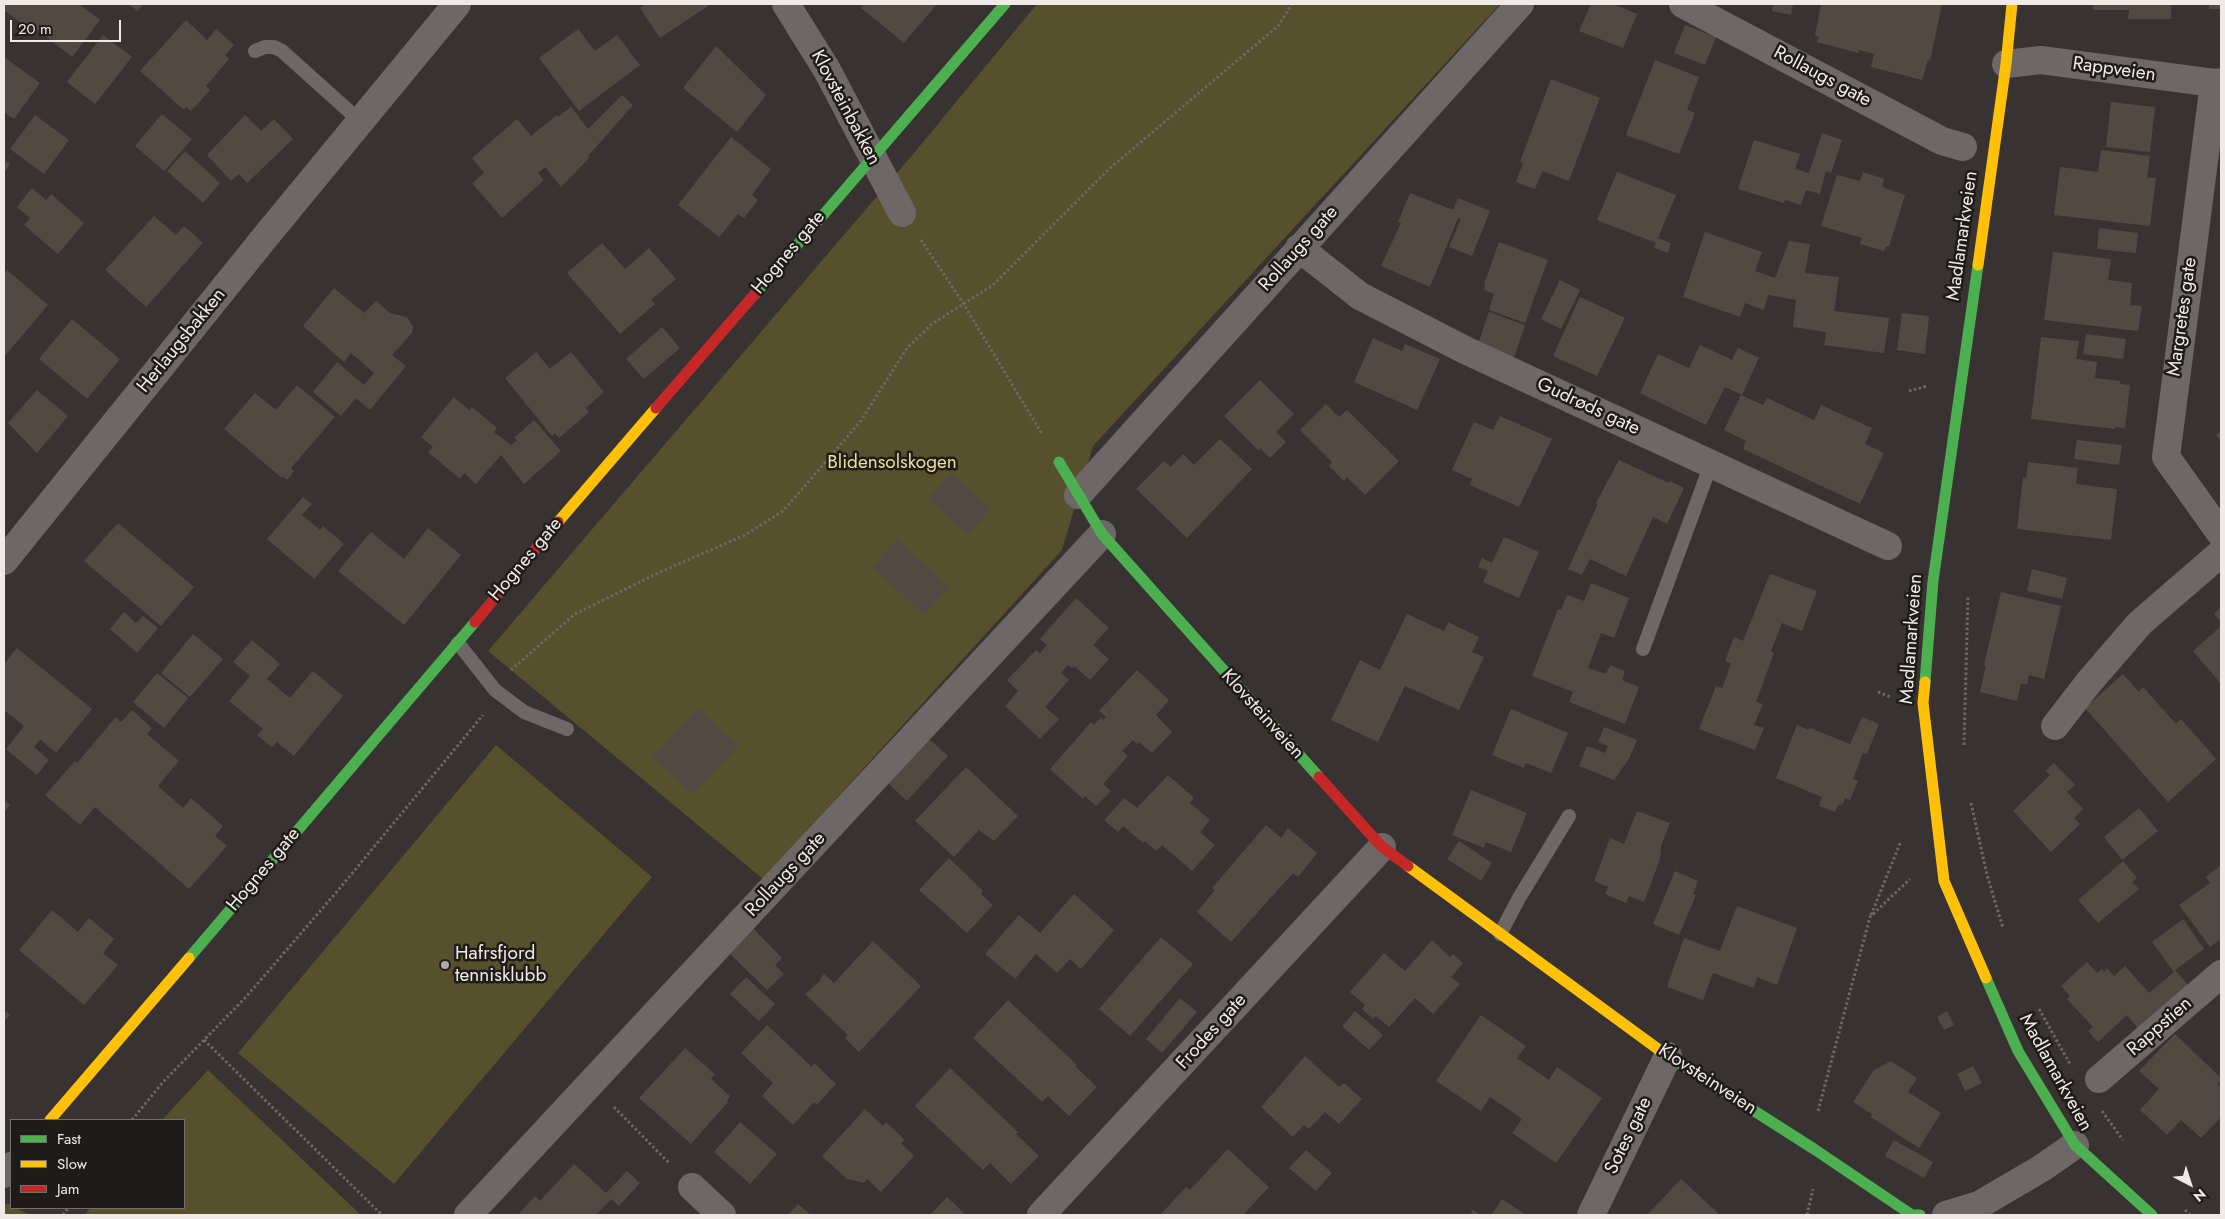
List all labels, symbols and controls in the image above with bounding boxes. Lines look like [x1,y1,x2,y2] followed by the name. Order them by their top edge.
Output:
[12,10,124,42] scale bar
[18,18,52,40] text: 20 m
[1769,42,1875,112] street label: Rollaugs gate
[805,47,885,169] street label: Klovsteinbakken
[2071,53,2157,87] street label: Rappveien
[1943,170,1983,302] street label: Madlamarkveien
[1255,201,1343,297] street label: Rollaugs gate
[747,207,831,299] street label: Hognes gate
[2163,256,2203,378] street label: Margretes gate
[133,284,231,398] street label: Herlaugsbakken
[1533,373,1643,441] street label: Gudrøds gate
[827,452,957,474] park label: Blidensolskogen
[484,514,568,606] street label: Hognes gate
[1896,573,1928,705] street label: Madlamarkveien
[1216,665,1308,765] street label: Klovsteinveien
[222,824,306,916] street label: Hognes gate
[741,828,831,922] street label: Rollaugs gate
[455,943,546,987] place label: Hafrsfjord tennisklubb
[439,959,451,971] marker: Hafrsfjord tennisklubb
[1172,989,1252,1075] street label: Frodes gate
[2123,993,2197,1061] street label: Rappstien
[2013,1010,2097,1136] street label: Madlamarkveien
[1653,1040,1761,1120] street label: Klovsteinveien
[1601,1094,1657,1178] street label: Sotes gate
[10,1119,185,1209] legend
[57,1128,81,1150] text: Fast
[57,1153,87,1175] text: Slow
[2165,1159,2215,1209] north arrow
[57,1178,80,1200] text: Jam
[2189,1184,2210,1207] text: N

